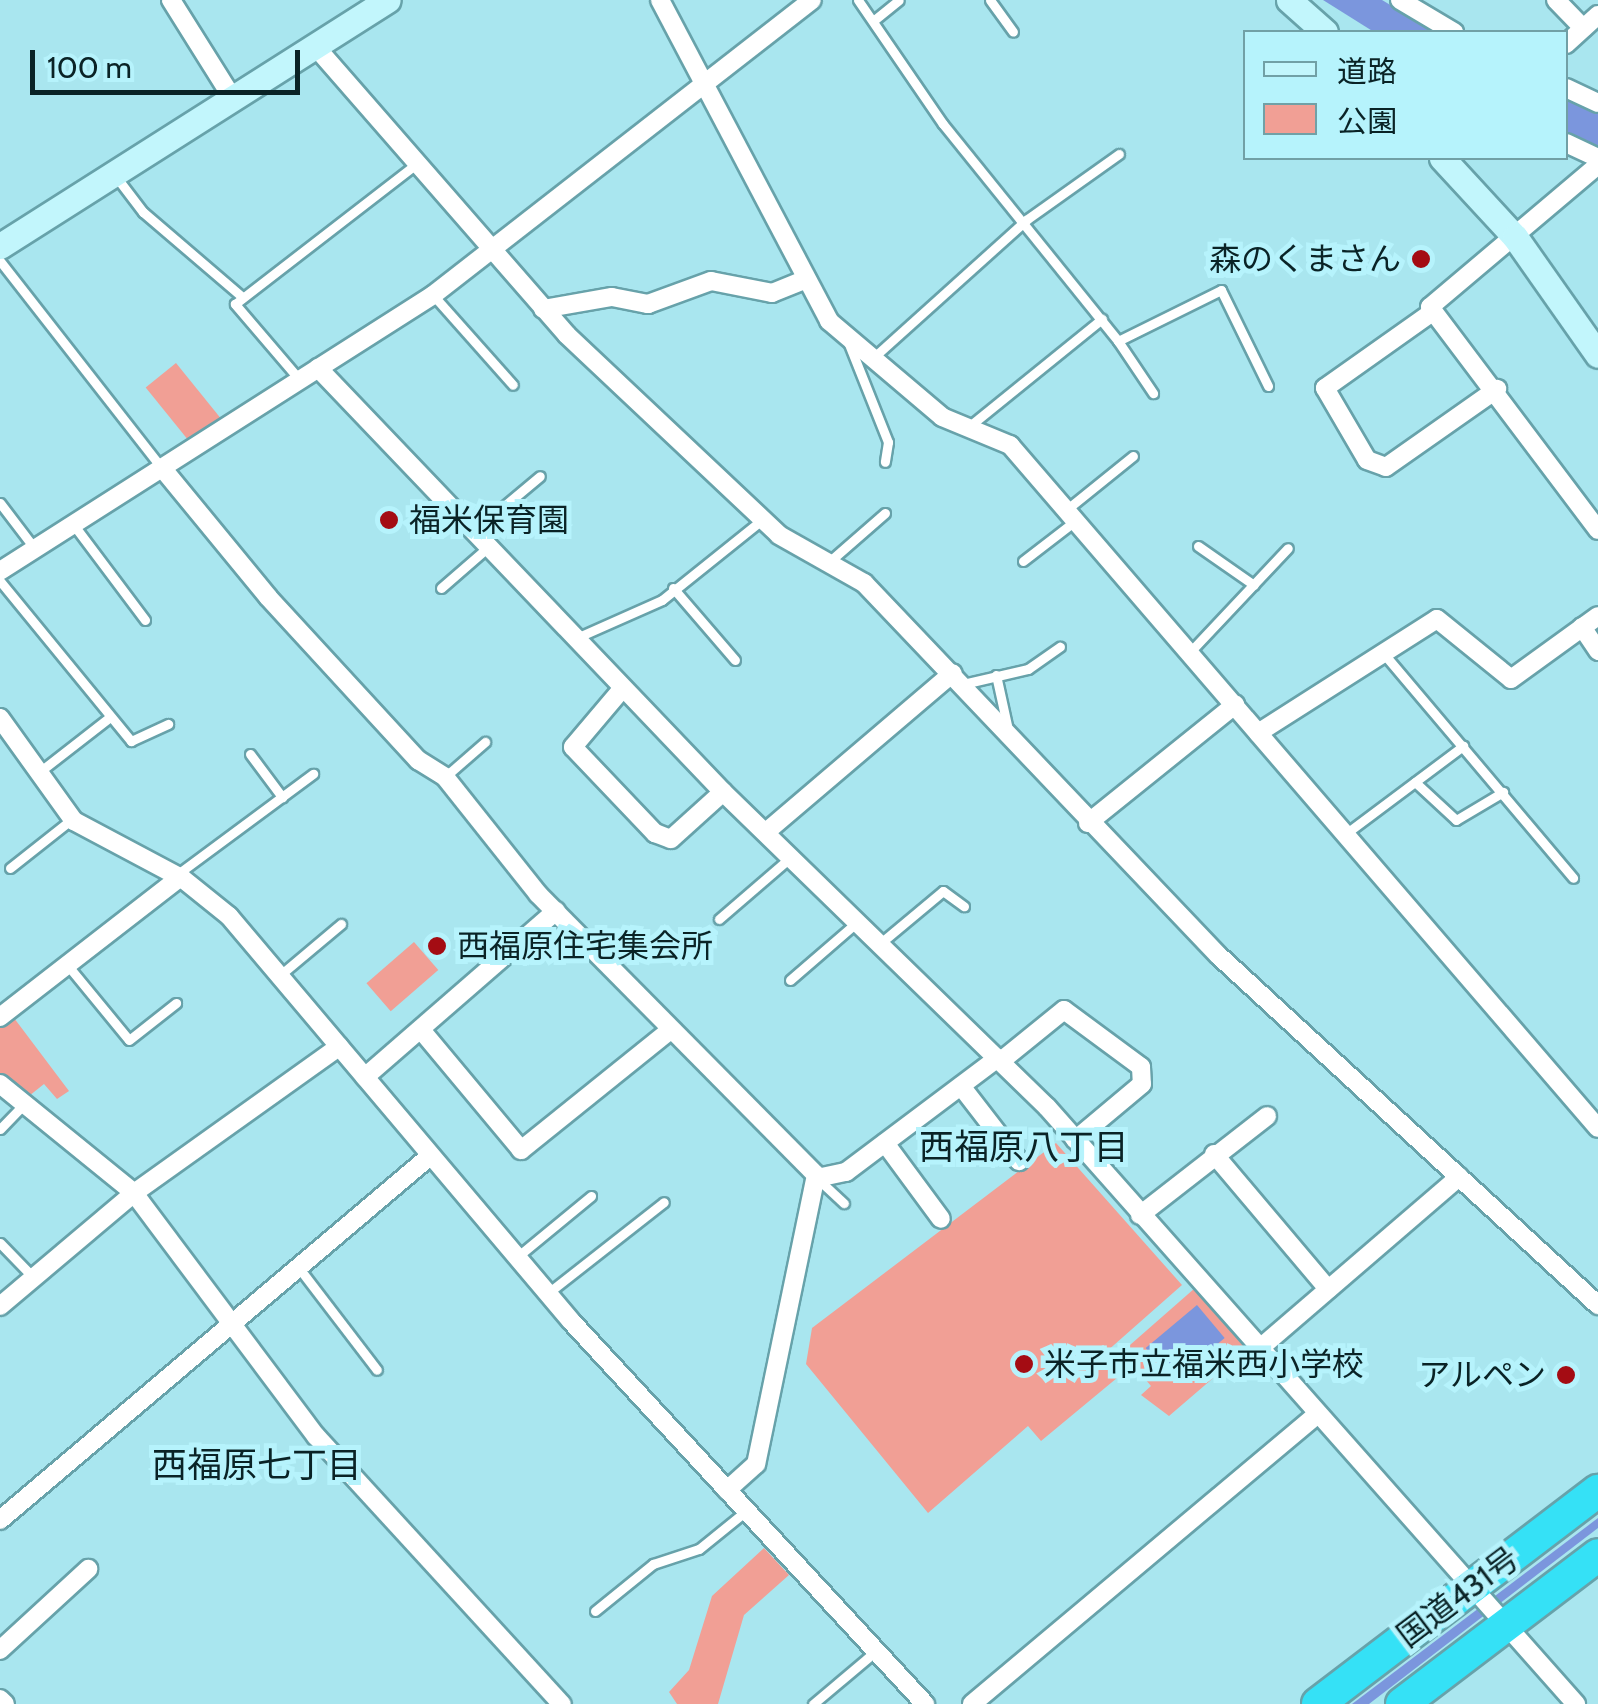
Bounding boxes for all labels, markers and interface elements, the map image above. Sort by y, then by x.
scale bar [35,30,305,92]
legend [1243,30,1568,160]
text: 100 m [47,49,132,86]
text: 道路 [1337,53,1397,90]
text: 公園 [1337,103,1397,140]
place label: 森のくまさん [1209,240,1401,278]
marker: 森のくまさん [1410,248,1432,270]
place label: 福米保育園 [409,501,569,539]
marker: 福米保育園 [378,509,400,531]
place label: 西福原住宅集会所 [457,927,713,965]
marker: 西福原住宅集会所 [426,935,448,957]
district label: 西福原八丁目 [919,1126,1129,1168]
place label: 米子市立福米西小学校 [1044,1345,1364,1383]
marker: 米子市立福米西小学校 [1013,1353,1035,1375]
place label: アルペン [1418,1356,1546,1394]
marker: アルペン [1555,1364,1577,1386]
district label: 西福原七丁目 [152,1444,362,1486]
street label: 国道431号 [1390,1539,1526,1655]

